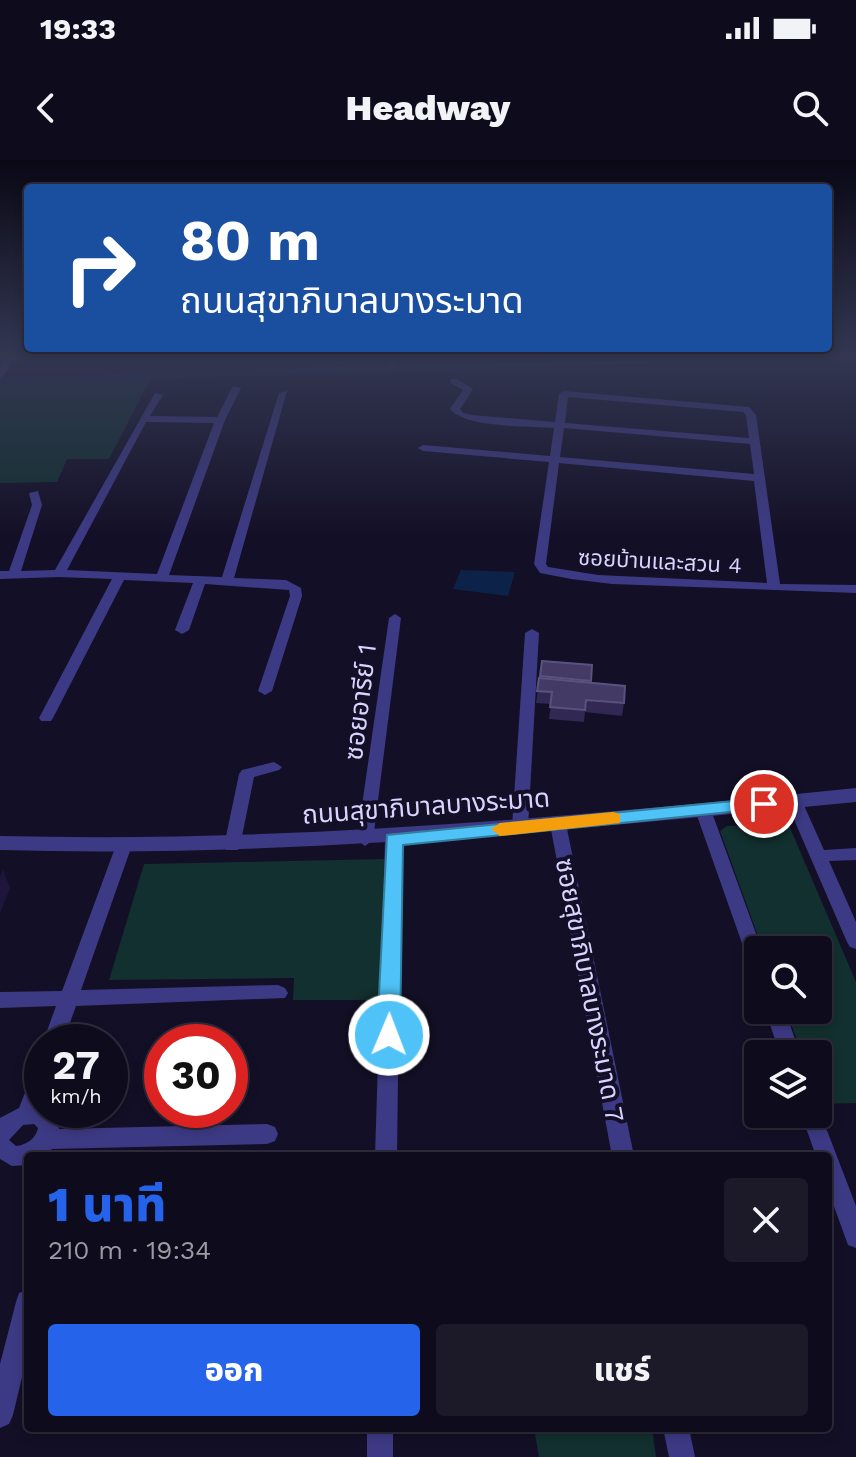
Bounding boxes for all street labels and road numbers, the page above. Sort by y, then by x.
street label: ซอยบ้านและสวน 4 [578,545,742,578]
street label: ซอยอารีย์ 1 [338,642,382,762]
street label: ถนนสุขาภิบาลบางระมาด [301,782,551,831]
street label: ซอยสุขาภิบาลบางระมาด 7 [549,856,630,1125]

